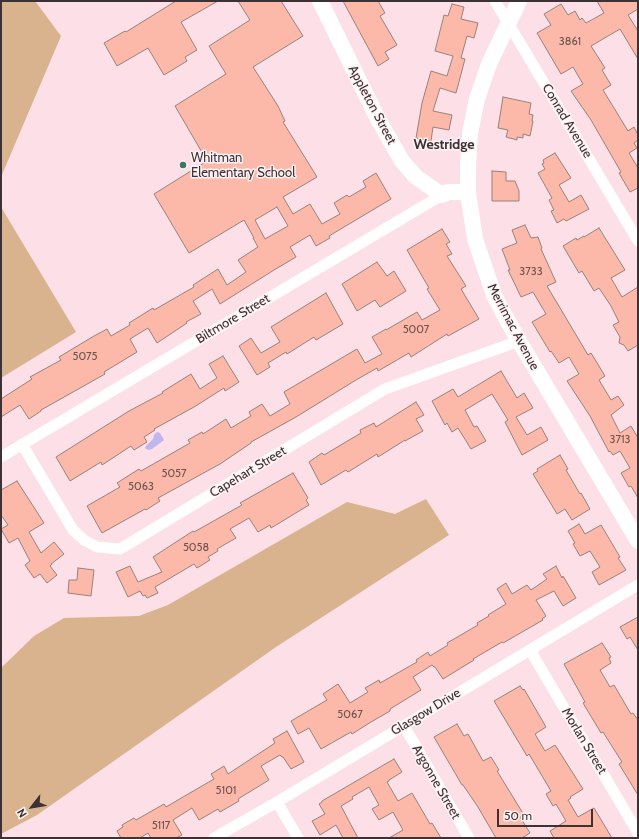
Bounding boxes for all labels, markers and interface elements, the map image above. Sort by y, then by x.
house number: 3861 [559,35,581,49]
street label: Appleton Street [345,63,399,147]
street label: Conrad Avenue [539,81,595,161]
district label: Westridge [413,137,475,153]
place label: Whitman Elementary School [191,150,295,181]
marker: Whitman Elementary School [178,160,188,170]
house number: 3733 [519,265,543,279]
street label: Merrimac Avenue [484,281,542,373]
street label: Biltmore Street [193,291,273,347]
house number: 5007 [403,323,429,337]
house number: 5075 [73,350,97,364]
house number: 3713 [609,433,631,447]
street label: Capehart Street [207,443,289,501]
house number: 5057 [161,467,187,481]
house number: 5063 [128,480,154,494]
house number: 5058 [183,541,209,555]
street label: Glasgow Drive [388,685,464,739]
street label: Morlan Street [558,705,610,777]
house number: 5067 [337,708,363,722]
street label: Argonne Street [408,742,464,822]
house number: 5101 [216,784,236,798]
north arrow [12,787,52,827]
scale bar [499,801,595,827]
text: N [14,806,30,820]
text: 50 m [504,808,532,823]
house number: 5117 [152,819,170,833]

